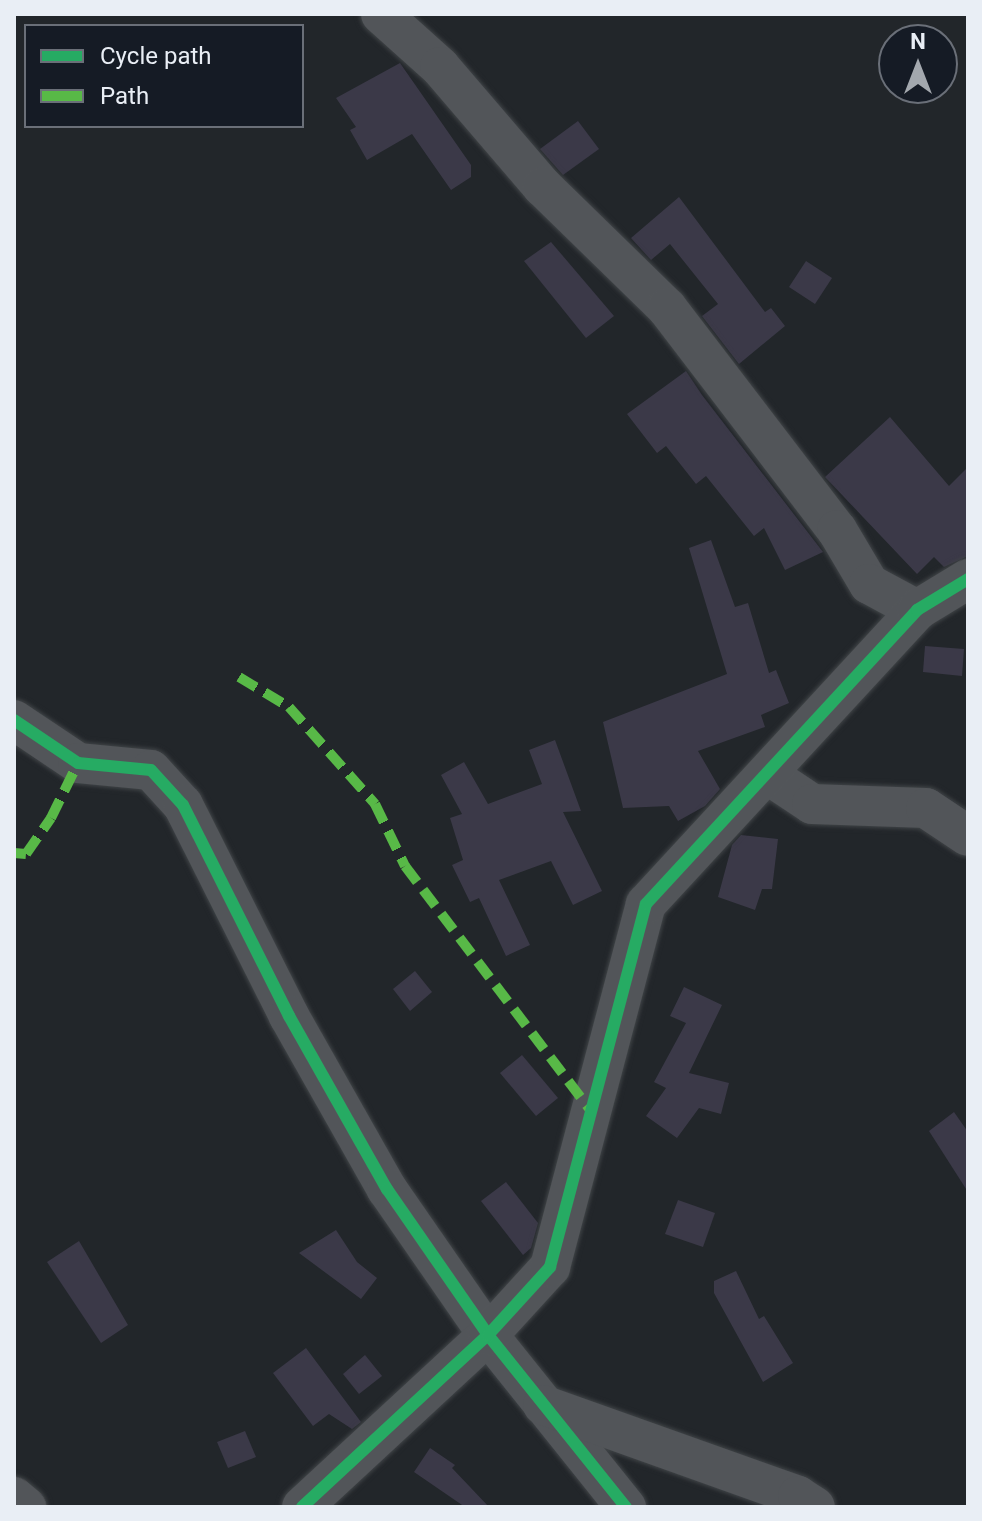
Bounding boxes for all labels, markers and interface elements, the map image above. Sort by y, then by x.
legend [24,24,304,128]
north arrow [878,24,958,104]
text: N [910,29,926,54]
text: Cycle path [100,42,212,70]
text: Path [100,82,149,110]

